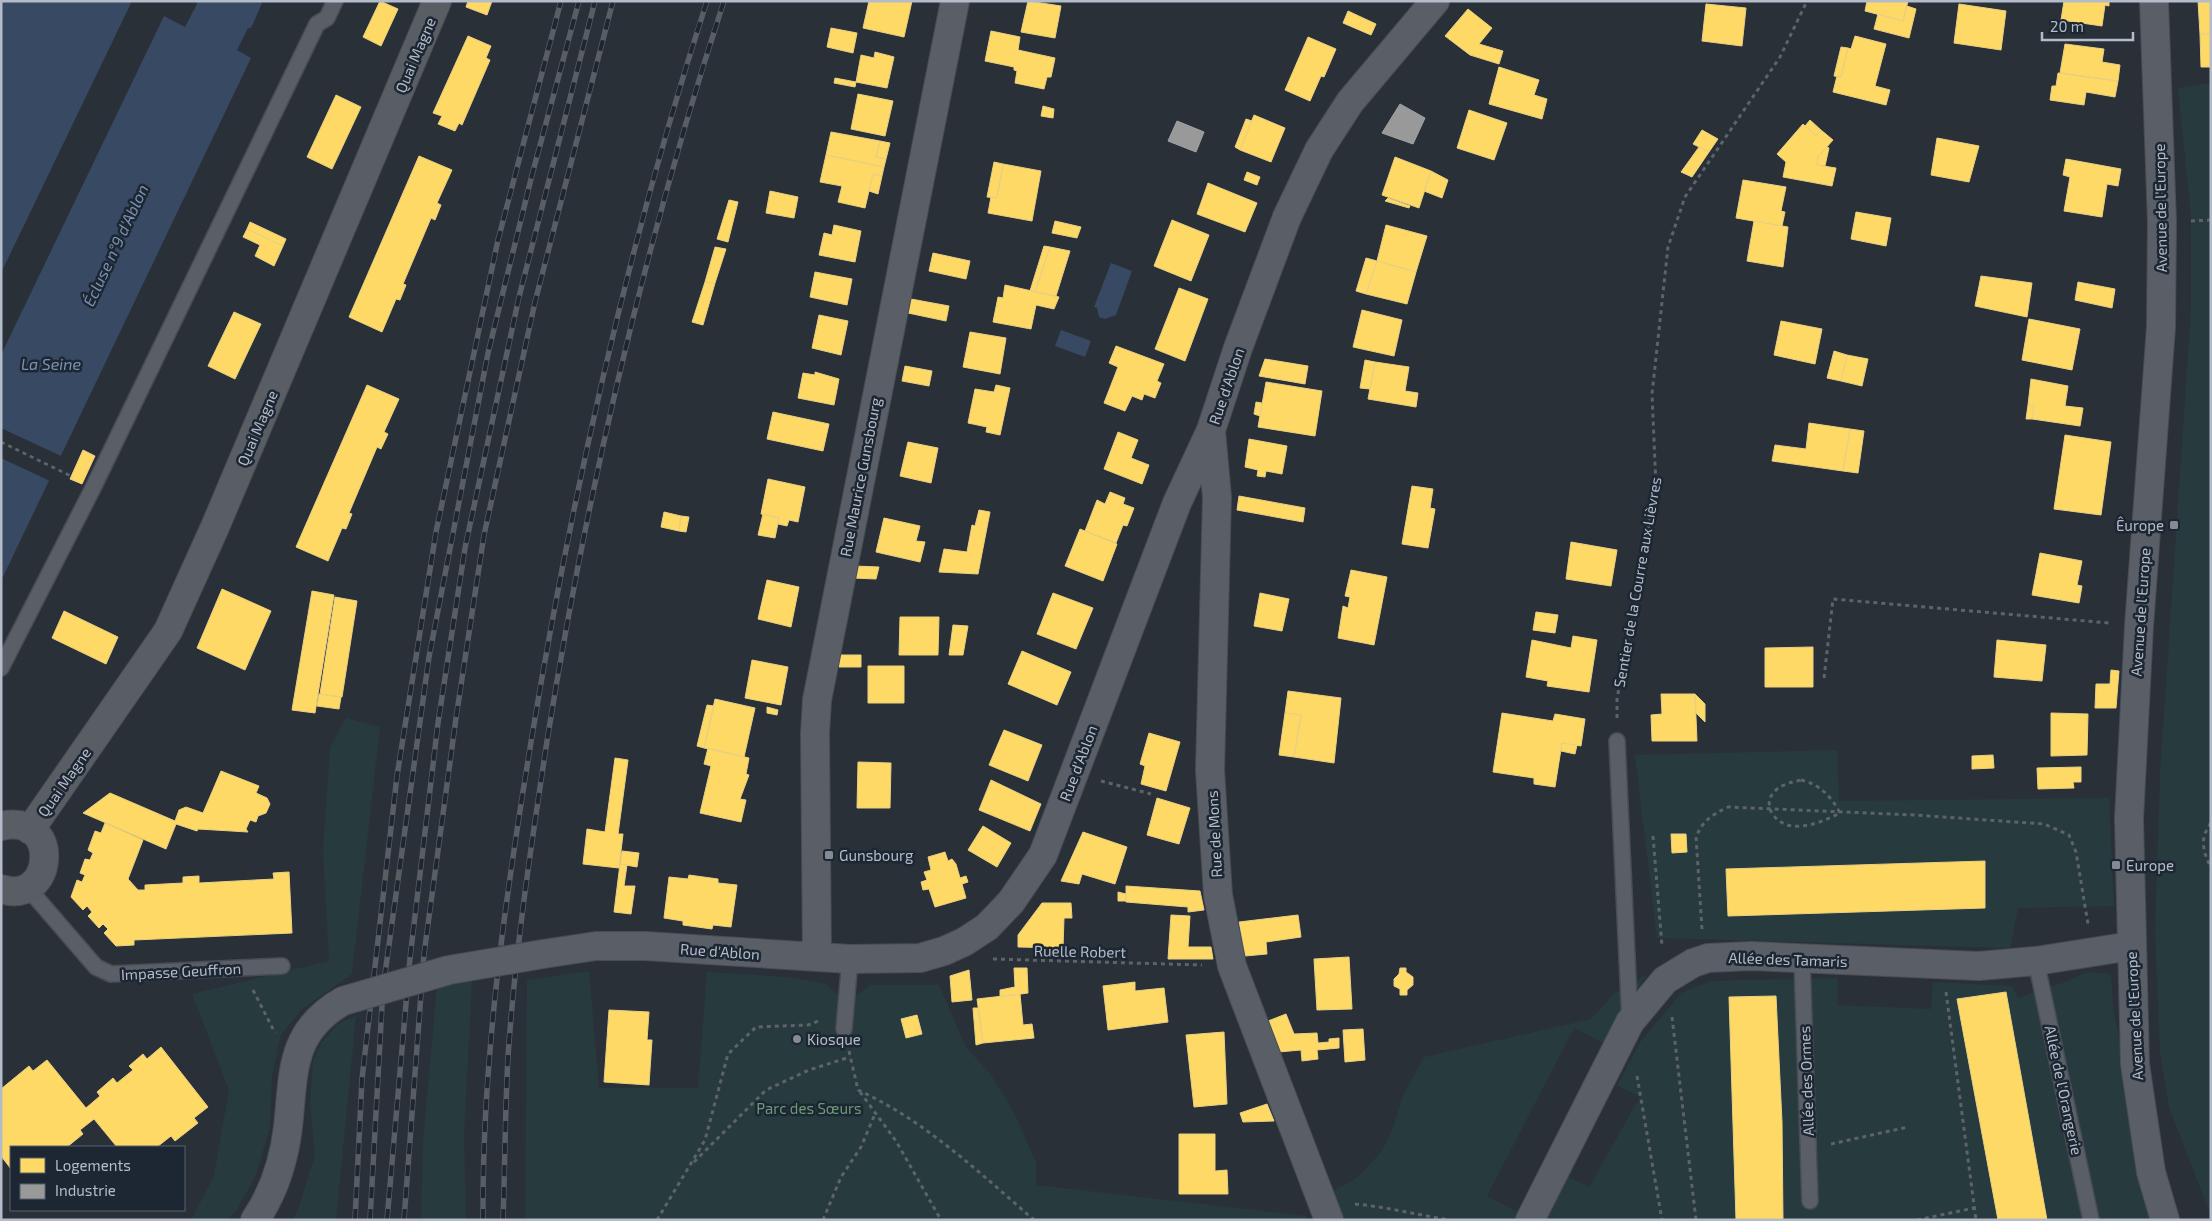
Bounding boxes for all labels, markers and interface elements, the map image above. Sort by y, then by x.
scale bar [2042,10,2133,42]
street label: Quai Magne [391,14,440,96]
text: 20 m [2050,17,2084,35]
street label: Avenue de l'Europe [2150,143,2170,273]
water label: Écluse n°9 d'Ablon [78,181,152,309]
street label: Rue d'Ablon [1204,345,1248,427]
water label: La Seine [21,354,81,373]
street label: Quai Magne [233,387,282,469]
street label: Rue Maurice Gunsbourg [836,395,884,558]
street label: Sentier de la Courre aux Lièvres [1610,475,1664,689]
place label: Êurope [2116,516,2164,534]
marker: Êurope [2168,519,2180,531]
street label: Avenue de l'Europe [2127,547,2153,677]
street label: Rue d'Ablon [1055,722,1101,804]
street label: Quai Magne [34,744,95,821]
street label: Rue de Mons [1203,790,1225,878]
place label: Gunsbourg [839,846,914,864]
marker: Gunsbourg [823,849,835,861]
place label: Europe [2126,856,2174,874]
marker: Europe [2110,859,2122,871]
street label: Rue d'Ablon [679,939,761,963]
street label: Ruelle Robert [1034,941,1127,961]
street label: Allée des Tamaris [1728,948,1848,970]
street label: Avenue de l'Europe [2122,951,2146,1081]
street label: Impasse Geuffron [120,959,242,983]
street label: Allée de l'Orangerie [2041,1024,2087,1156]
street label: Allée des Ormes [1795,1026,1817,1136]
place label: Kiosque [807,1030,861,1048]
marker: Kiosque [791,1033,803,1045]
park label: Parc des Sœurs [756,1099,862,1117]
legend [10,1146,185,1211]
text: Logements [55,1156,131,1174]
text: Industrie [55,1181,116,1199]

